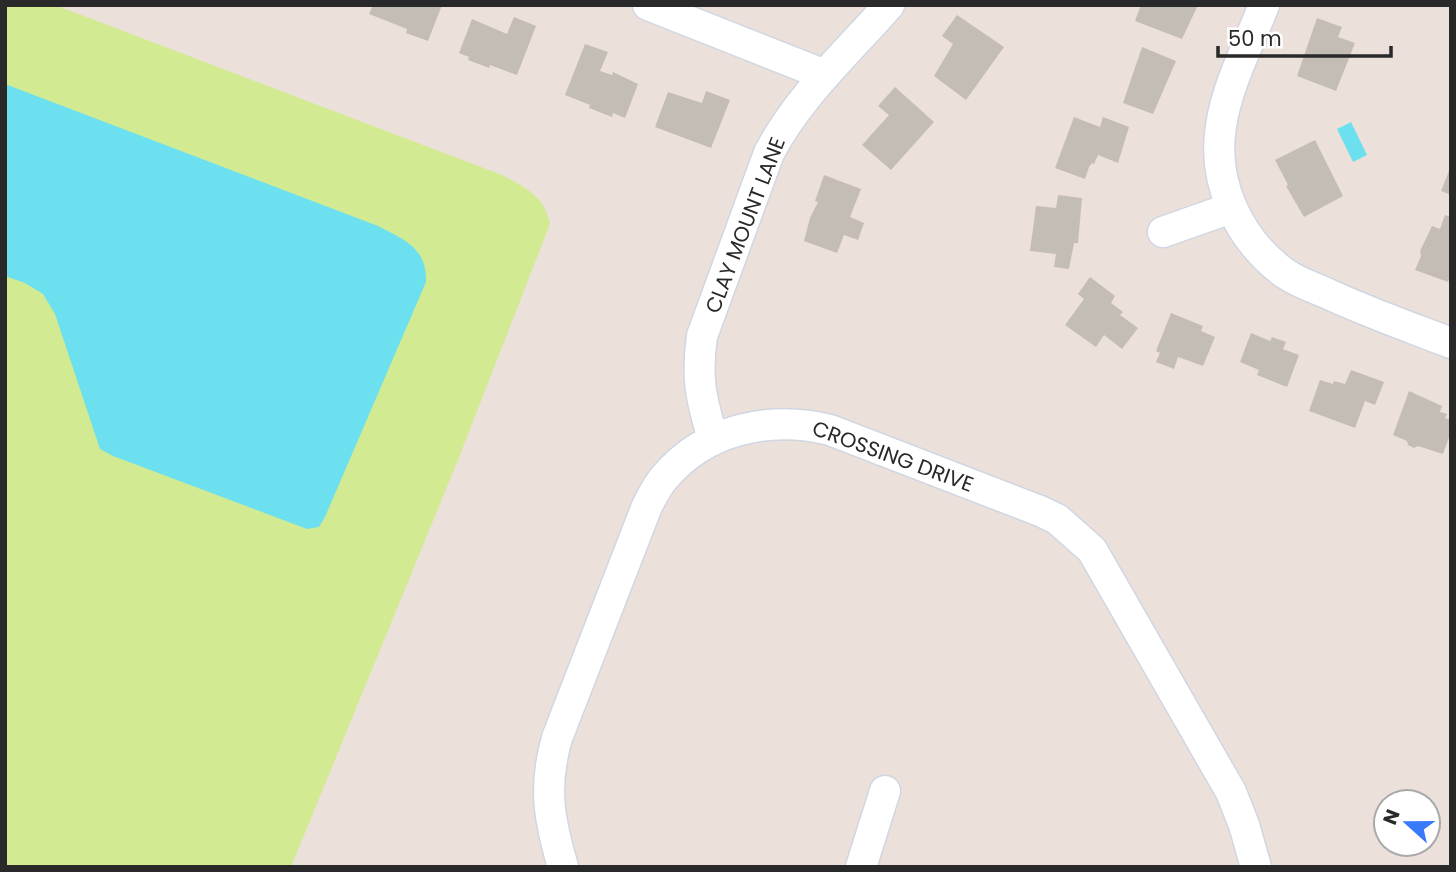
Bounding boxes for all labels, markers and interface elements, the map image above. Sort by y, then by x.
scale bar [1218,14,1391,58]
text: 50 m [1228,24,1282,53]
street label: CLAY MOUNT LANE [698,133,792,317]
street label: CROSSING DRIVE [808,413,978,499]
north arrow [1372,788,1442,858]
text: N [1376,806,1407,829]

